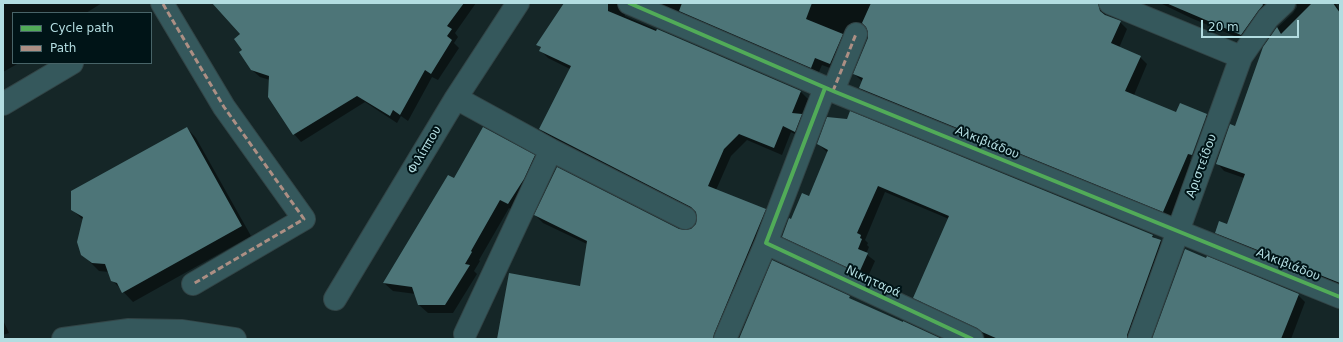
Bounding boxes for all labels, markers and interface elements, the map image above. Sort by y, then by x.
legend [12,12,152,64]
scale bar [1203,12,1301,38]
text: 20 m [1208,20,1239,34]
text: Cycle path [50,21,114,35]
text: Path [50,41,76,55]
street label: Φιλίππου [405,123,445,177]
street label: Αλκιβιάδου [953,124,1021,162]
street label: Αριστείδου [1184,132,1220,200]
street label: Αλκιβιάδου [1254,246,1322,284]
street label: Νικηταρά [844,263,902,301]

